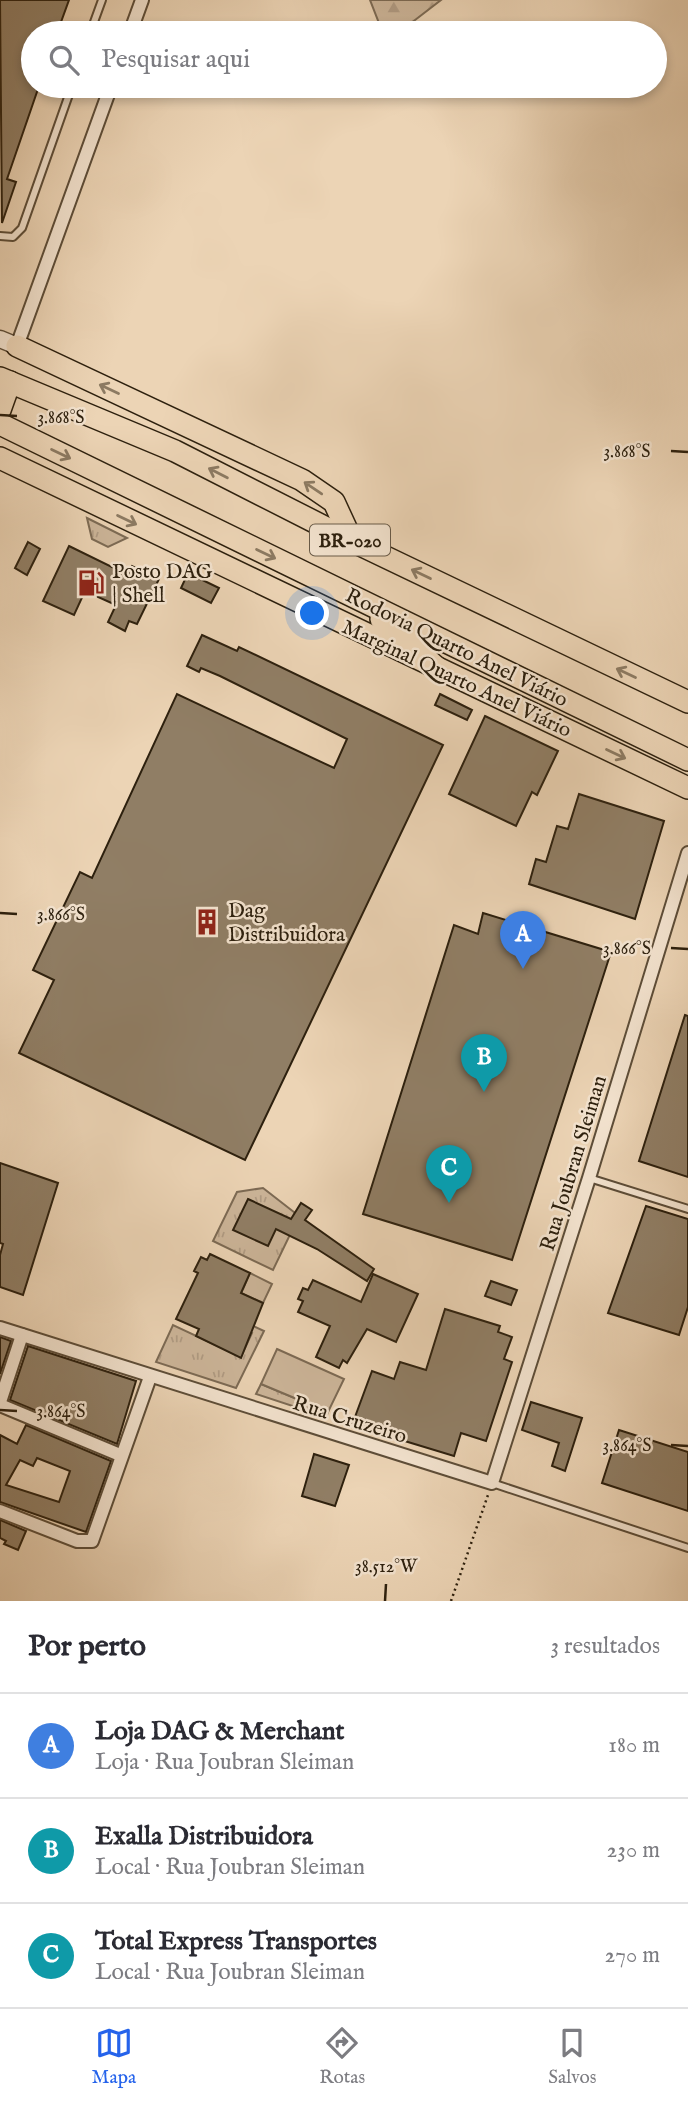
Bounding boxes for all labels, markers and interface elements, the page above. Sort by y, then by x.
search box [21,21,667,98]
icon: search [45,41,83,79]
text: Pesquisar aqui [101,43,250,76]
one-way arrow [98,381,119,394]
text: 3.868°S [37,407,85,430]
text: 3.868°S [603,441,651,464]
one-way arrow [50,447,71,461]
one-way arrow [208,466,229,480]
one-way arrow [304,480,323,495]
one-way arrow [116,514,137,528]
road number: BR-020 [310,524,390,555]
one-way arrow [255,547,276,561]
place label: Posto DAG | Shell [112,559,213,610]
one-way arrow [411,567,432,581]
fuel station icon: Posto DAG | Shell [76,568,106,598]
street label: Rodovia Quarto Anel Viário [341,583,572,714]
your location [295,596,329,630]
street label: Marginal Quarto Anel Viário [337,614,576,745]
one-way arrow [616,666,637,679]
one-way arrow [605,747,626,761]
place label: Dag Distribuidora [228,898,346,949]
text: 3.866°S [37,904,85,927]
building icon: Dag Distribuidora [192,907,222,937]
pin: A [500,911,546,969]
text: 3.866°S [603,938,651,961]
pin: B [461,1034,507,1092]
street label: Rua Joubran Sleiman [535,1072,614,1255]
pin: C [426,1145,472,1203]
street label: Rua Cruzeiro [289,1390,410,1451]
text: 3.864°S [37,1401,86,1424]
text: 3.864°S [603,1435,652,1458]
text: 38.512°W [355,1556,418,1579]
text: Por perto [28,1628,146,1666]
text: 3 resultados [550,1632,660,1661]
text: Loja DAG & Merchant [95,1715,345,1748]
text: A [43,1731,59,1760]
text: 180 m [608,1731,660,1760]
text: Loja · Rua Joubran Sleiman [95,1748,354,1777]
text: Exalla Distribuidora [95,1820,313,1853]
text: B [43,1836,59,1865]
text: 230 m [607,1836,660,1865]
text: Local · Rua Joubran Sleiman [95,1853,365,1882]
text: Total Express Transportes [95,1925,377,1958]
text: C [43,1941,59,1970]
text: 270 m [605,1941,660,1970]
text: Local · Rua Joubran Sleiman [95,1958,365,1987]
tab: Mapa [92,2024,136,2090]
tab: Rotas [319,2024,365,2090]
tab: Salvos [548,2024,596,2090]

